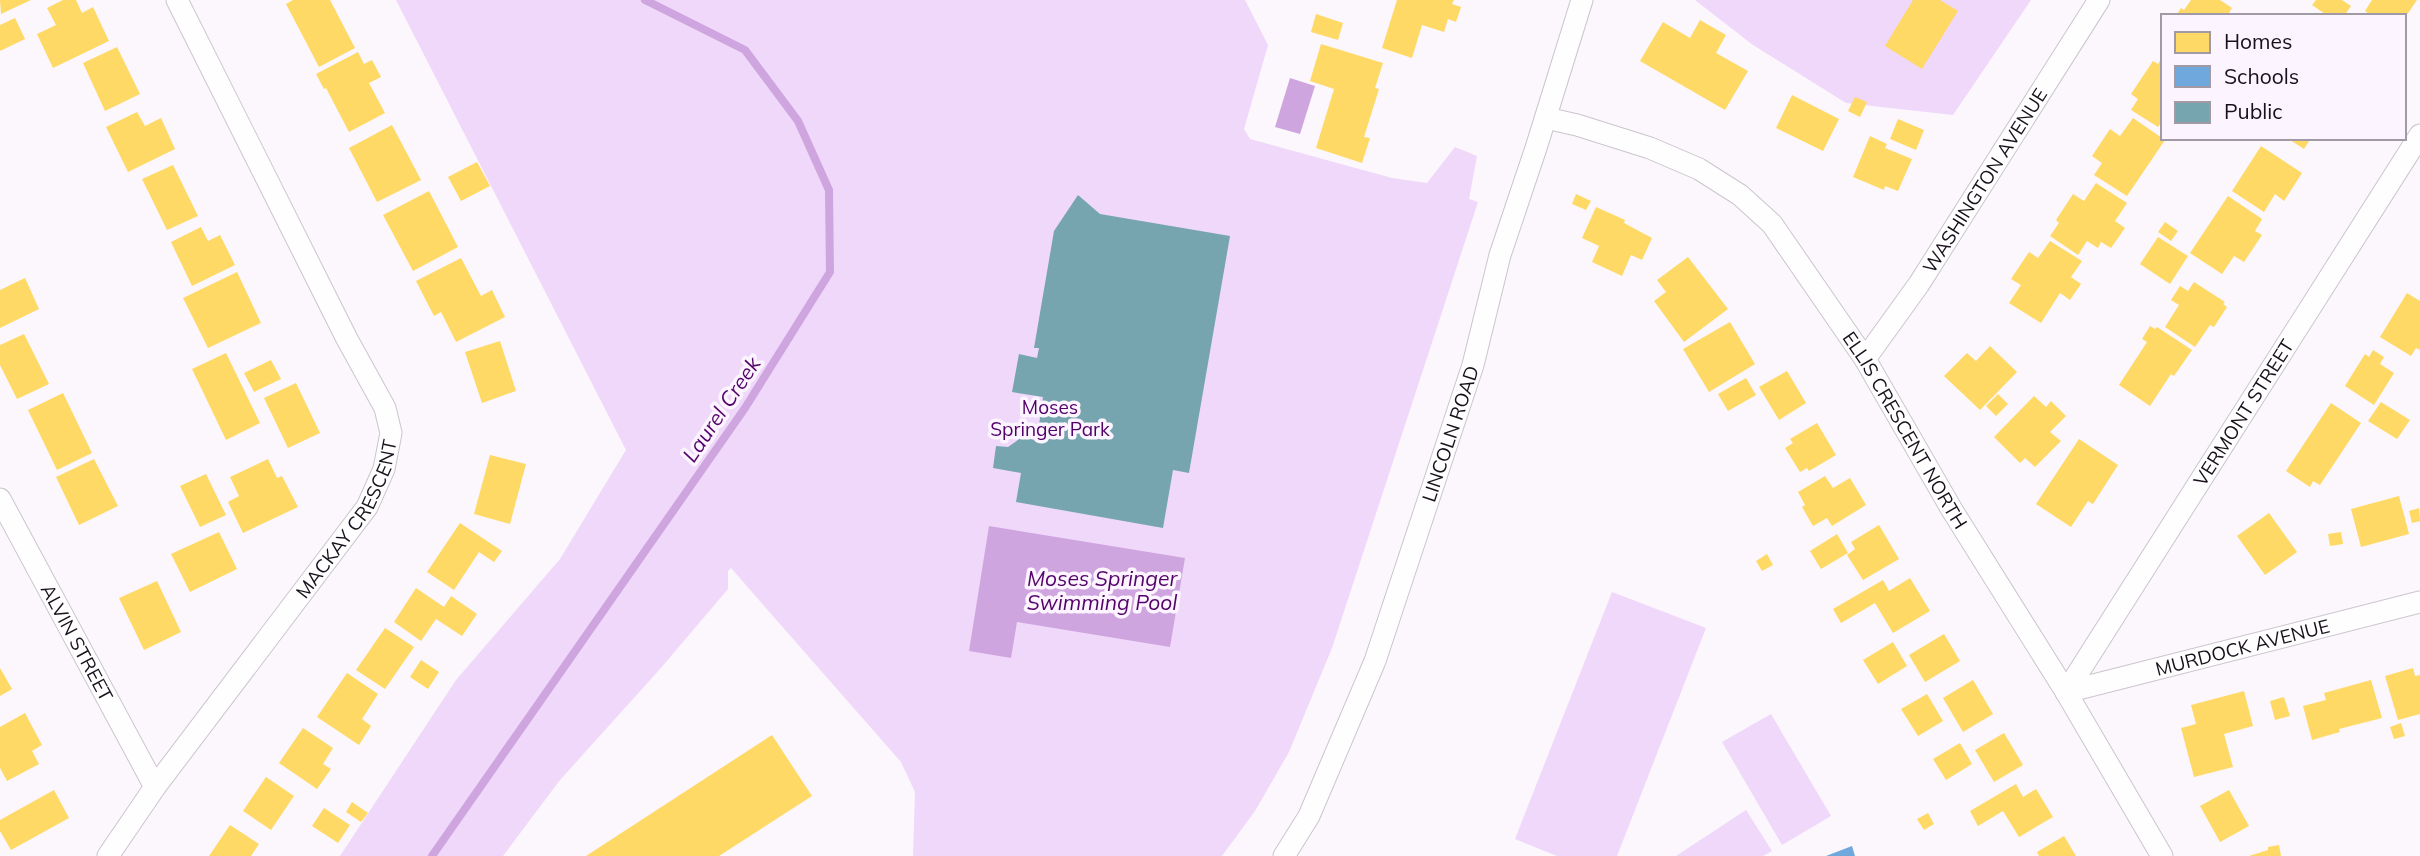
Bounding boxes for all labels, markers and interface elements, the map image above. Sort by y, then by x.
legend [2161,14,2406,140]
text: Homes [2224,28,2292,54]
text: Schools [2224,63,2299,89]
street label: WASHINGTON AVENUE [1917,84,2052,277]
text: Public [2224,98,2283,124]
street label: ELLIS CRESCENT NORTH [1838,327,1973,533]
street label: VERMONT STREET [2188,334,2299,490]
water label: Laurel Creek [676,351,766,466]
street label: LINCOLN ROAD [1417,363,1484,505]
park label: Moses Springer Park [990,395,1110,441]
street label: MACKAY CRESCENT [290,437,402,603]
water label: Moses Springer Swimming Pool [1027,565,1178,615]
street label: ALVIN STREET [36,580,119,706]
street label: MURDOCK AVENUE [2153,613,2332,681]

